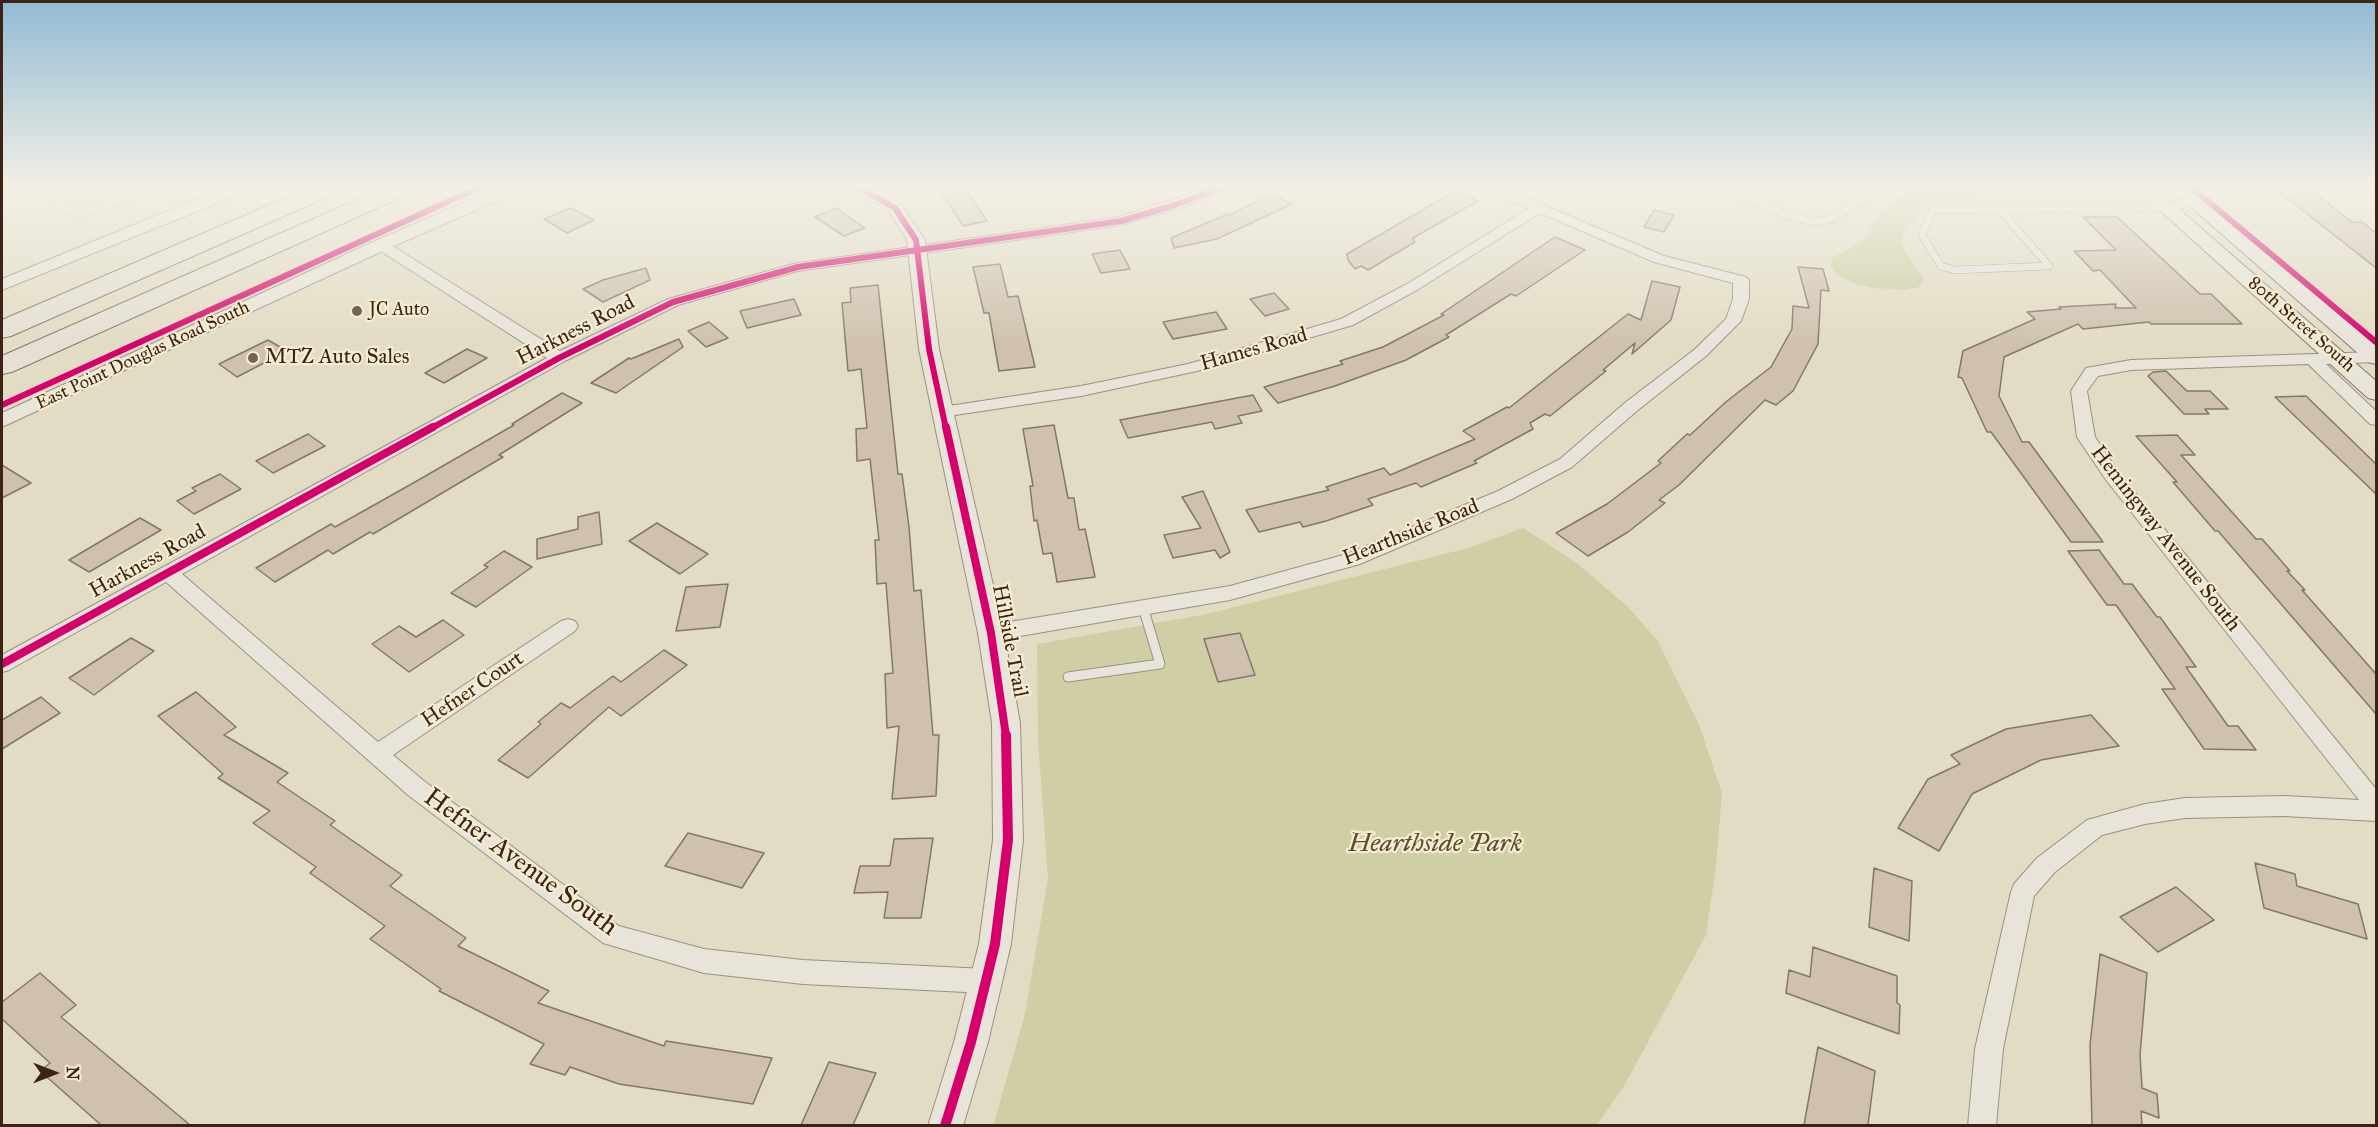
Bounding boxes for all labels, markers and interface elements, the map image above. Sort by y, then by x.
street label: 80th Street South [2243,273,2359,377]
street label: Harkness Road [513,290,639,372]
street label: East Point Douglas Road South [33,297,253,415]
place label: JC Auto [369,300,429,322]
marker: JC Auto [350,304,364,318]
street label: Hames Road [1198,323,1310,377]
place label: MTZ Auto Sales [265,345,409,371]
marker: MTZ Auto Sales [246,351,260,365]
street label: Hemingway Avenue South [2085,441,2245,637]
street label: Hearthside Road [1339,494,1483,572]
street label: Harkness Road [85,520,211,604]
street label: Hillside Trail [986,582,1032,700]
street label: Hefner Court [417,647,529,733]
street label: Hefner Avenue South [417,782,623,944]
park label: Hearthside Park [1348,829,1522,861]
north arrow [24,1043,84,1103]
text: N [63,1066,82,1080]

